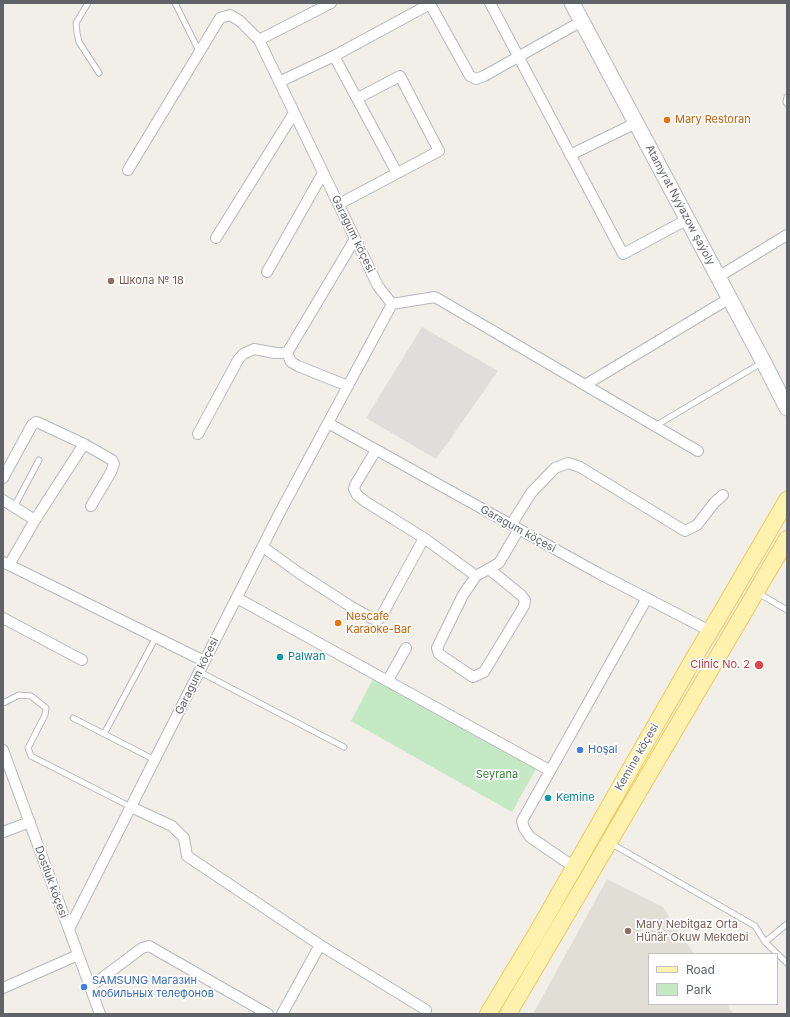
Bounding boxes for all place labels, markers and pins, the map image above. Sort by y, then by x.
place label: Mary Restoran [675,113,751,127]
marker: Mary Restoran [662,115,672,125]
place label: Школа № 18 [119,274,184,288]
marker: Школа № 18 [106,276,116,286]
place label: Nescafe Karaoke-Bar [346,610,411,636]
marker: Nescafe Karaoke-Bar [333,618,343,628]
place label: Palwan [288,650,326,664]
marker: Palwan [275,652,285,662]
place label: Clinic No. 2 [690,658,750,672]
marker: Clinic No. 2 [753,659,765,671]
place label: Hoşal [588,743,617,757]
marker: Hoşal [575,745,585,755]
place label: Kemine [556,791,595,805]
marker: Kemine [543,793,553,803]
place label: Mary Nebitgaz Orta Hünär Okuw Mekdebi [636,918,748,944]
marker: Mary Nebitgaz Orta Hünär Okuw Mekdebi [623,926,633,936]
place label: SAMSUNG Магазин мобильных телефонов [92,974,214,1000]
marker: SAMSUNG Магазин мобильных телефонов [79,982,89,992]

